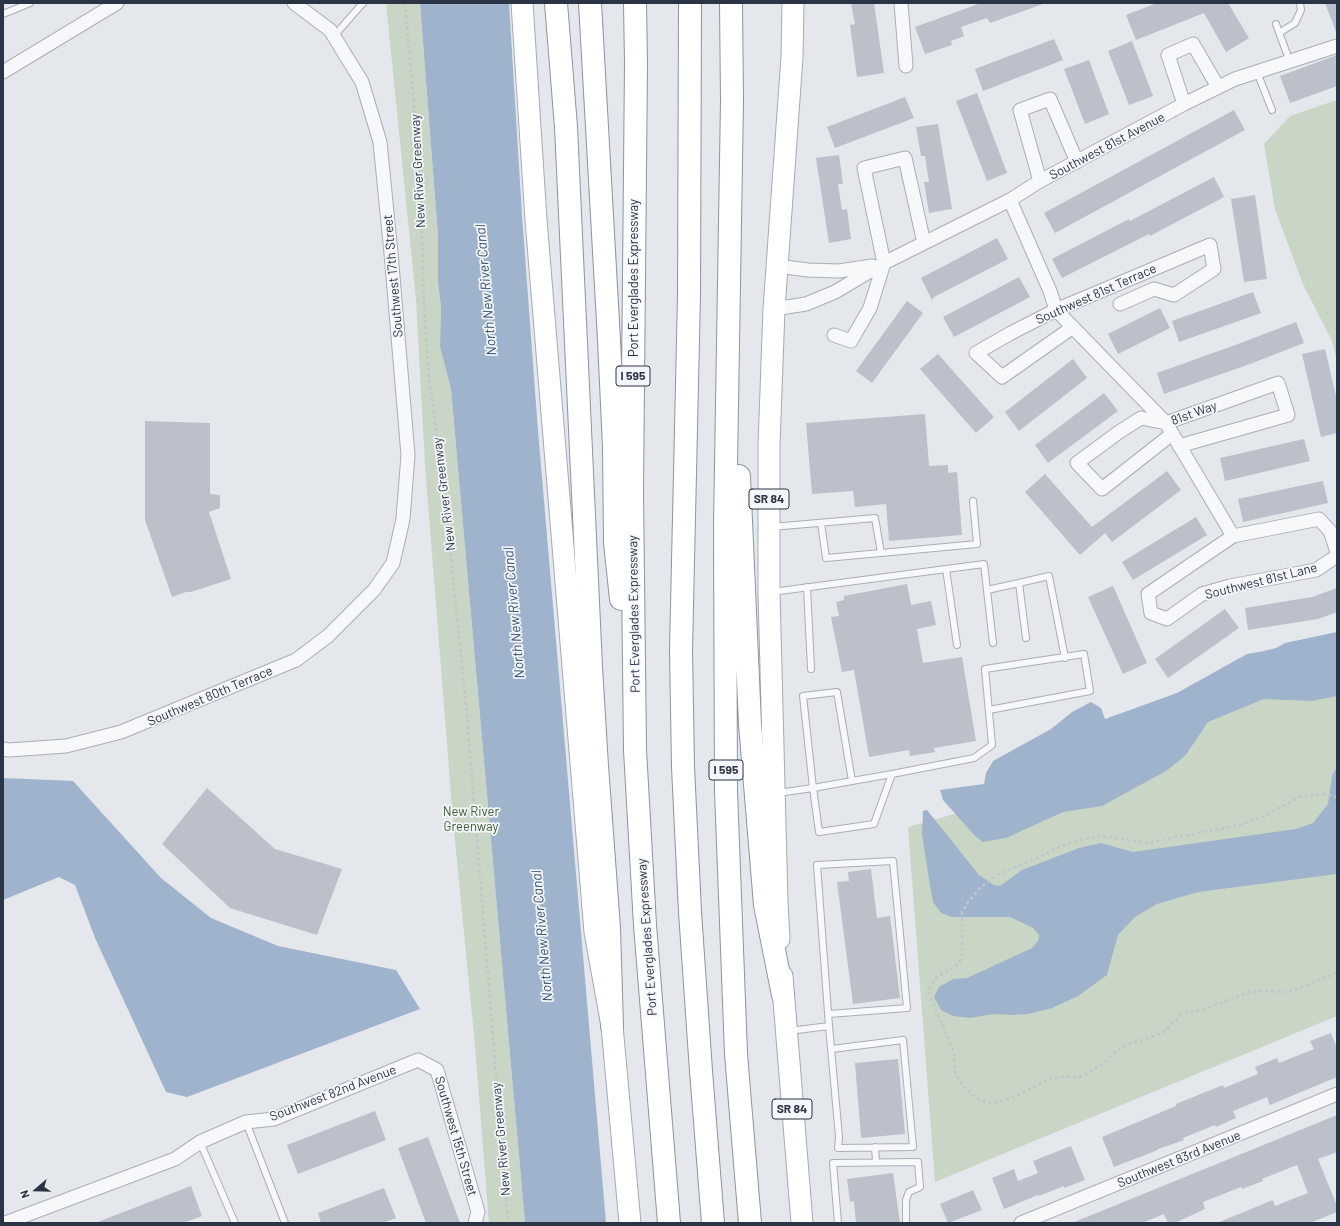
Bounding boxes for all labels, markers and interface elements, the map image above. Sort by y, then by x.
street label: Southwest 81st Avenue [1047,109,1167,183]
street label: New River Greenway [407,114,429,228]
street label: Port Everglades Expressway [626,199,642,357]
street label: Southwest 17th Street [380,214,406,338]
water label: North New River Canal [472,224,500,356]
street label: Southwest 81st Terrace [1033,260,1159,328]
road number: I 595 [616,366,650,386]
street label: 81st Way [1169,397,1219,429]
street label: New River Greenway [429,436,459,552]
road number: SR 84 [749,489,789,509]
street label: Port Everglades Expressway [625,535,643,693]
water label: North New River Canal [500,547,528,679]
street label: Southwest 81st Lane [1203,559,1319,603]
street label: Southwest 80th Terrace [145,663,275,729]
road number: I 595 [709,760,743,780]
park label: New River Greenway [443,804,499,835]
street label: Port Everglades Expressway [634,858,660,1016]
water label: North New River Canal [528,870,556,1002]
street label: Southwest 82nd Avenue [267,1062,399,1124]
street label: Southwest 15th Street [431,1074,481,1198]
street label: New River Greenway [488,1081,514,1197]
road number: SR 84 [772,1099,812,1119]
street label: Southwest 83rd Avenue [1115,1127,1243,1191]
north arrow [16,1170,56,1210]
text: N [17,1189,32,1200]

